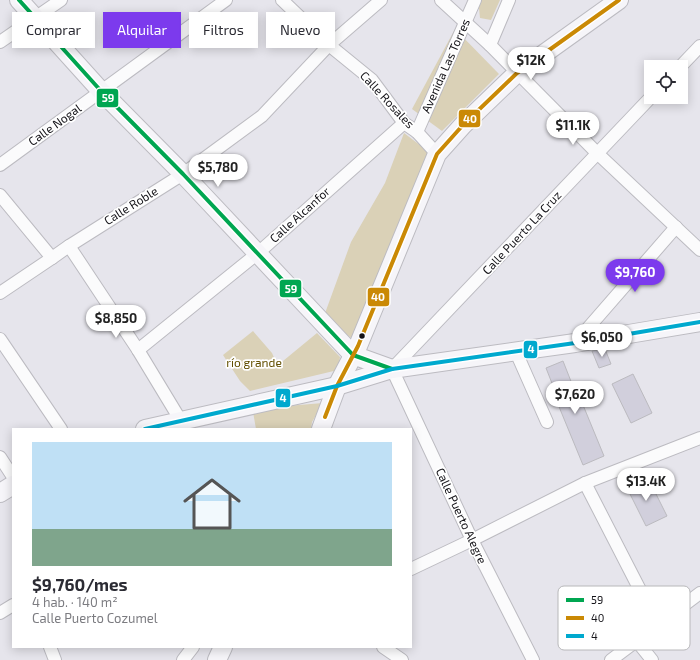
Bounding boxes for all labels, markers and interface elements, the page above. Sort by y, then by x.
chip: Comprar [12,12,95,48]
chip: Alquilar [103,12,181,48]
chip: Filtros [189,12,258,48]
chip: Nuevo [266,12,335,48]
street label: Avenida Las Torres [418,16,472,115]
pin: $12K [507,47,555,81]
text: $12K [517,52,545,68]
map controls [644,60,688,104]
button: locate [644,60,688,104]
street label: Calle Rosales [358,68,418,131]
line badge: 59 [96,88,119,108]
text: 59 [102,91,114,104]
street label: Calle Nogal [25,100,84,148]
line badge: 40 [458,109,481,128]
text: 40 [463,112,477,125]
pin: $11.1K [540,112,606,146]
text: $11.1K [555,117,591,133]
pin: $5,780 [185,154,251,188]
text: $5,780 [198,159,238,175]
street label: Calle Roble [101,183,160,227]
street label: Calle Alcanfor [266,184,332,245]
street label: Calle Puerto La Cruz [479,188,564,277]
pin: $9,760 [602,259,668,293]
text: $9,760 [615,264,655,280]
line badge: 59 [279,279,302,298]
text: 59 [285,282,297,295]
line badge: 40 [367,287,390,307]
text: 40 [371,290,385,303]
pin: $8,850 [83,305,149,339]
text: $8,850 [95,310,137,326]
pin: $6,050 [569,324,635,358]
text: $6,050 [581,329,623,345]
unlabelled marker [357,331,367,341]
line badge: 4 [523,340,538,359]
text: 4 [527,342,535,355]
park label: río grande [226,355,282,369]
pin: $7,620 [542,381,608,415]
text: $7,620 [555,386,595,402]
line badge: 4 [275,388,291,408]
text: 4 [279,391,287,404]
street label: Calle Puerto Alegre [434,466,490,566]
icon: home [176,468,248,540]
pin: $13.4K [613,468,679,502]
text: $13.4K [626,473,666,489]
text: $9,760/mes [32,574,128,594]
legend [558,586,690,650]
text: 59 [591,593,603,606]
text: 4 hab. · 140 m² [32,594,118,610]
text: Calle Puerto Cozumel [32,610,158,626]
text: 40 [591,611,604,624]
text: 4 [591,629,598,642]

